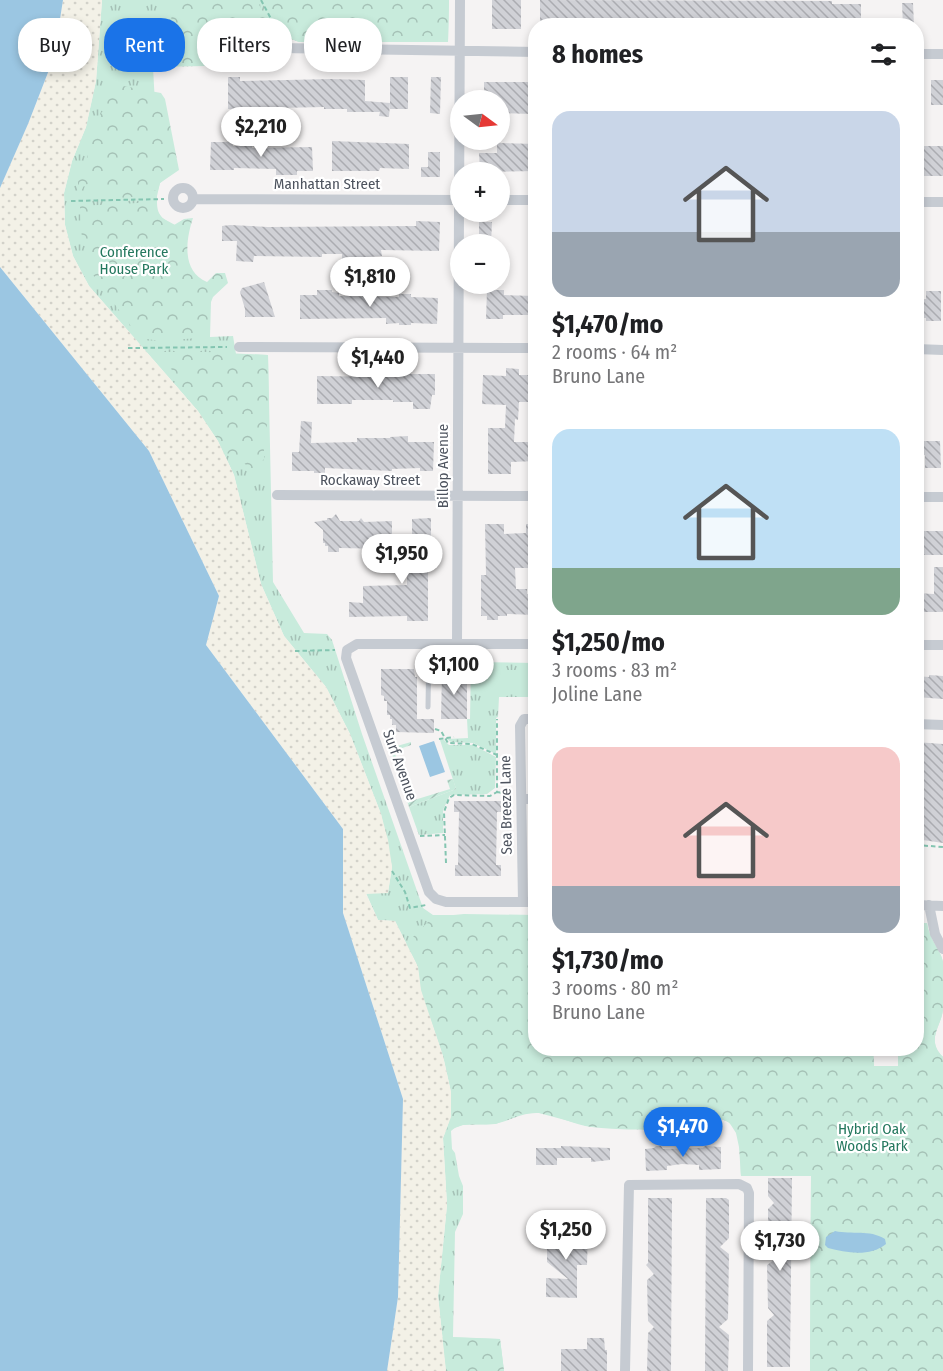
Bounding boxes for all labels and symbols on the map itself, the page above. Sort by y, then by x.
north arrow [450,90,510,150]
pin: $2,210 [212,107,310,158]
street label: Manhattan Street [274,175,380,193]
park label: Conference House Park [100,243,168,278]
pin: $1,810 [321,257,419,308]
pin: $1,440 [329,338,427,389]
street label: Billop Avenue [434,424,452,508]
street label: Rockaway Street [320,471,420,489]
pin: $1,950 [353,534,451,585]
pin: $1,100 [405,645,503,696]
street label: Surf Avenue [379,727,421,803]
street label: Sea Breeze Lane [496,755,516,855]
pin: $1,470 [634,1107,732,1158]
park label: Hybrid Oak Woods Park [836,1120,908,1155]
pin: $1,250 [517,1210,615,1261]
pin: $1,730 [731,1221,829,1272]

